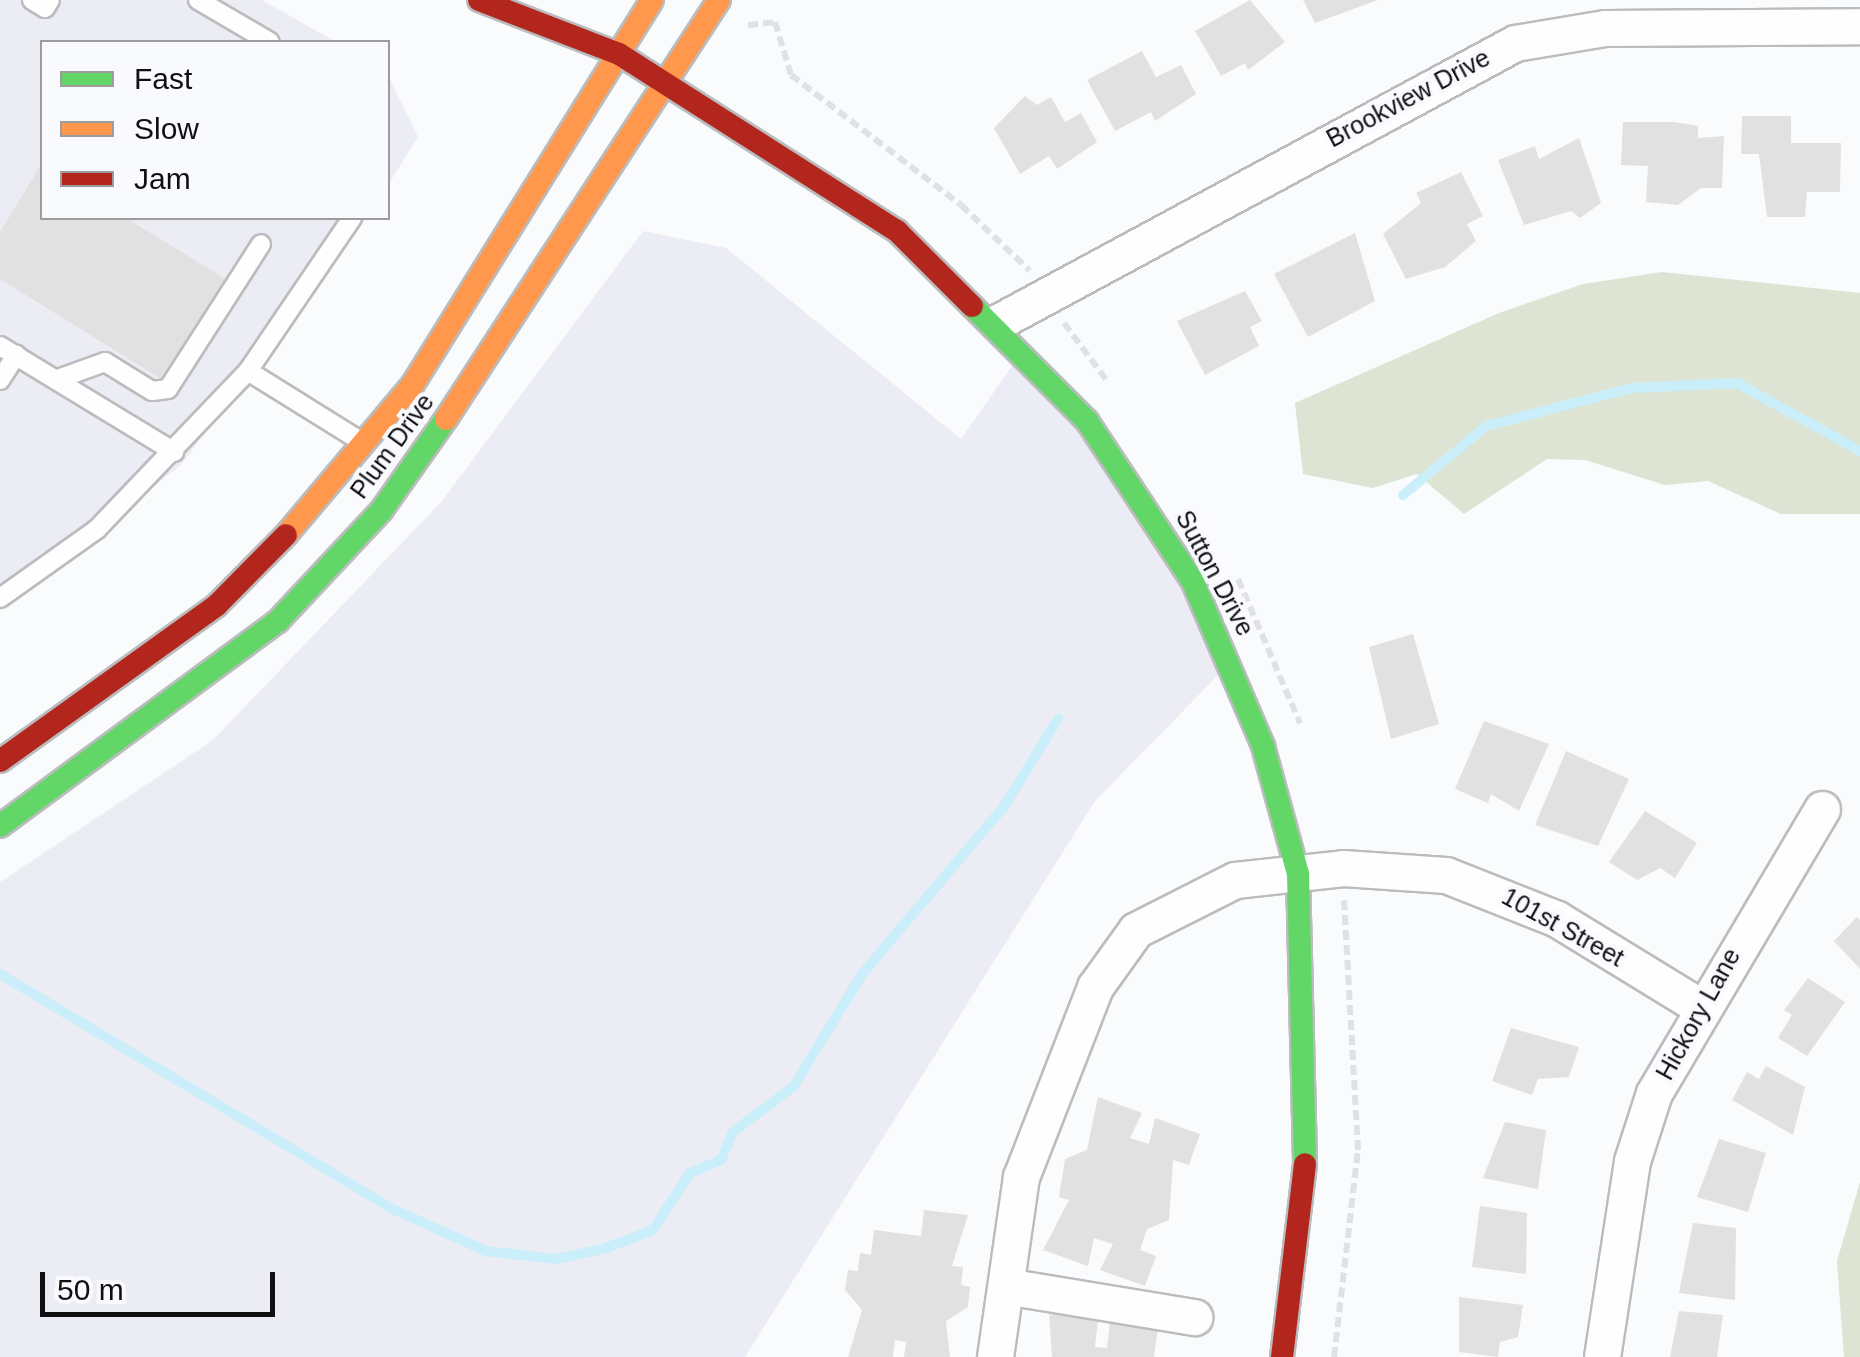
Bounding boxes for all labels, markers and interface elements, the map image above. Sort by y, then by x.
legend [40,40,390,220]
street label: Brookview Drive [1321,42,1495,154]
text: Fast [134,62,192,95]
text: Slow [134,112,199,145]
text: Jam [134,162,191,195]
street label: Plum Drive [344,388,440,504]
street label: Sutton Drive [1169,505,1261,641]
street label: 101st Street [1497,881,1629,973]
street label: Hickory Lane [1650,943,1746,1085]
scale bar [45,1252,280,1314]
text: 50 m [57,1273,124,1306]

